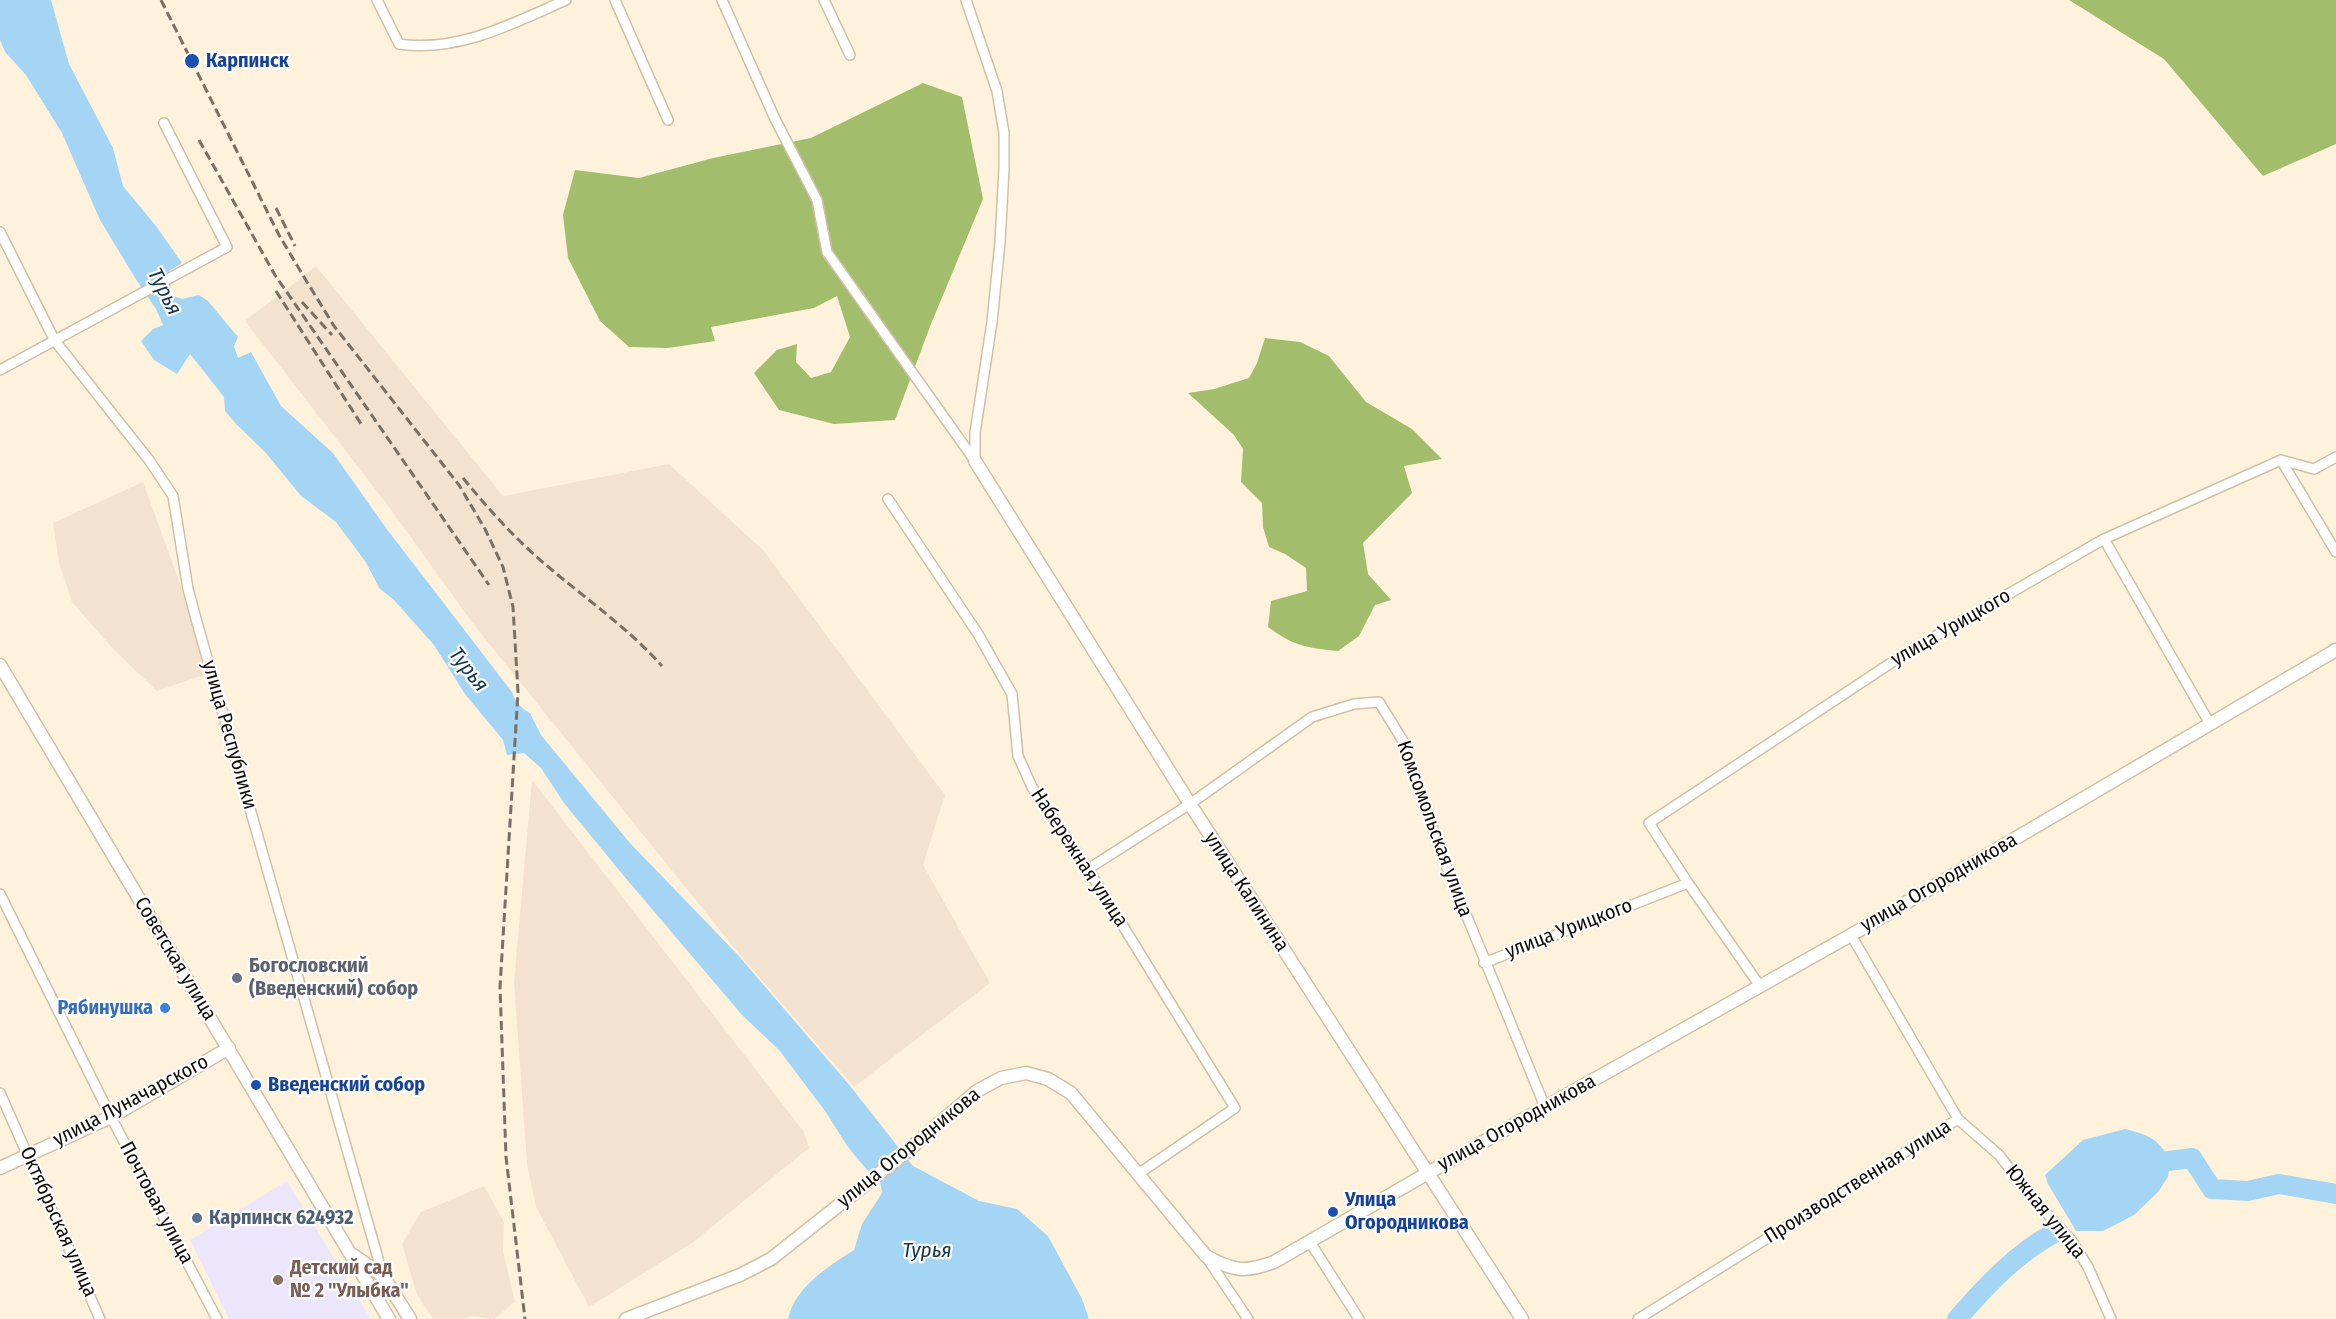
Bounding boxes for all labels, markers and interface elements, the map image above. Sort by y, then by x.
place label: Карпинск [206,49,289,73]
marker: Карпинск [183,52,201,70]
water label: Турья [142,264,186,320]
street label: улица Урицкого [1887,584,2015,672]
water label: Турья [443,643,493,697]
street label: улица Республики [196,658,262,812]
street label: Комсомольская улица [1391,738,1477,920]
street label: Набережная улица [1025,784,1133,932]
street label: улица Калинина [1198,828,1294,956]
street label: улица Огородникова [1856,828,2022,938]
street label: Советская улица [129,893,221,1025]
street label: улица Урицкого [1502,894,1636,964]
place label: Богословский (Введенский) собор [249,954,418,1001]
marker: Богословский (Введенский) собор [230,971,244,985]
place label: Рябинушка [58,996,153,1020]
marker: Рябинушка [158,1001,172,1015]
street label: улица Луначарского [49,1050,213,1152]
street label: улица Огородникова [1434,1070,1600,1176]
place label: Введенский собор [268,1073,425,1097]
marker: Введенский собор [249,1078,263,1092]
street label: улица Огородникова [833,1083,985,1213]
street label: Производственная улица [1760,1115,1956,1249]
street label: Почтовая улица [114,1138,198,1268]
street label: Октябрьская улица [14,1143,102,1301]
street label: Южная улица [2000,1160,2090,1264]
place label: Улица Огородникова [1345,1188,1469,1235]
marker: Улица Огородникова [1326,1205,1340,1219]
place label: Карпинск 624932 [209,1206,353,1230]
marker: Карпинск 624932 [190,1211,204,1225]
water label: Турья [902,1238,952,1264]
place label: Детский сад № 2 "Улыбка" [290,1256,409,1303]
marker: Детский сад № 2 "Улыбка" [271,1273,285,1287]

